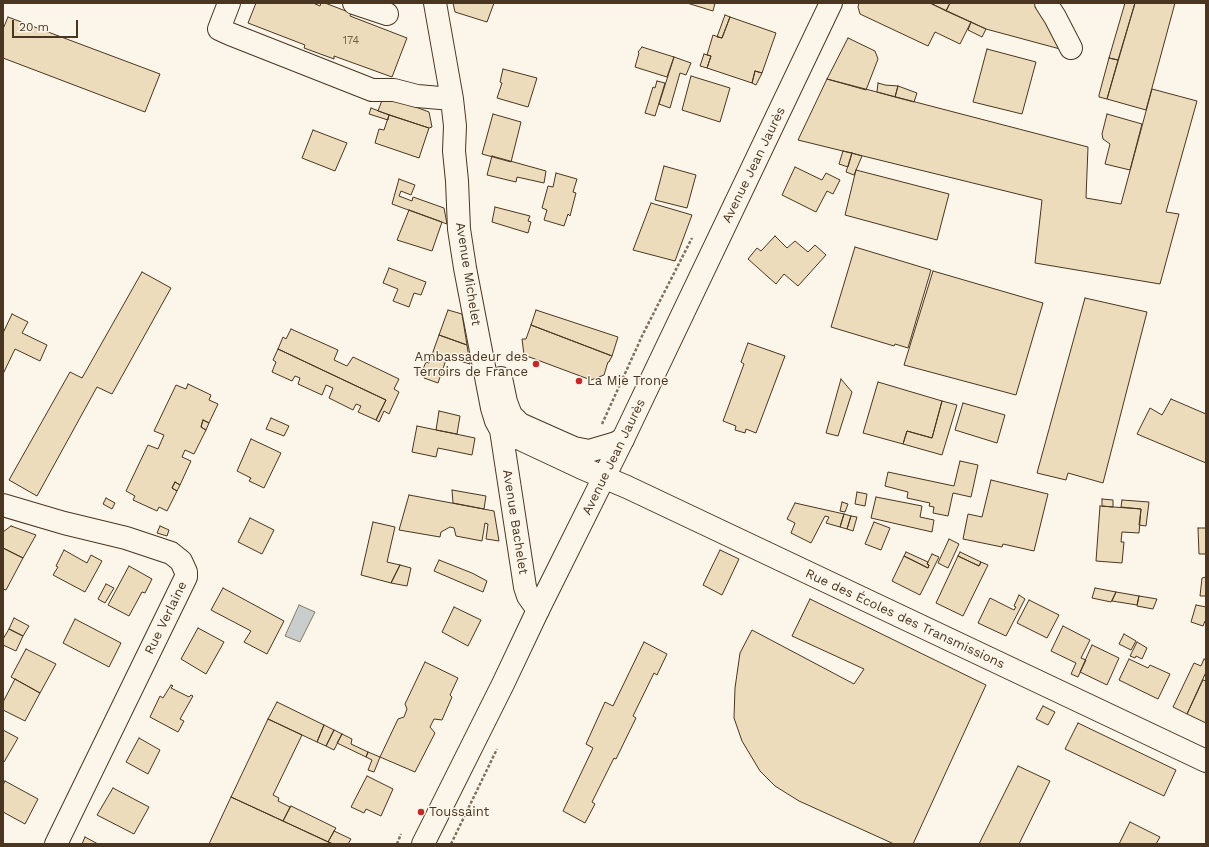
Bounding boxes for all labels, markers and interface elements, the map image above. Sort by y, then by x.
scale bar [14,12,80,38]
text: 20 m [19,20,49,34]
house number: 174 [343,34,359,48]
street label: Avenue Jean Jaurès [719,105,789,225]
street label: Avenue Michelet [452,221,484,327]
place label: Ambassadeur des Terroirs de France [413,349,528,380]
marker: Ambassadeur des Terroirs de France [531,359,541,369]
place label: La Mie Trone [587,373,668,389]
marker: La Mie Trone [574,376,584,386]
street label: Avenue Jean Jaurès [579,397,649,517]
street label: Avenue Bachelet [499,469,531,575]
street label: Rue des Écoles des Transmissions [803,566,1007,672]
street label: Rue Verlaine [142,579,190,657]
place label: Toussaint [429,804,489,820]
marker: Toussaint [416,807,426,817]

